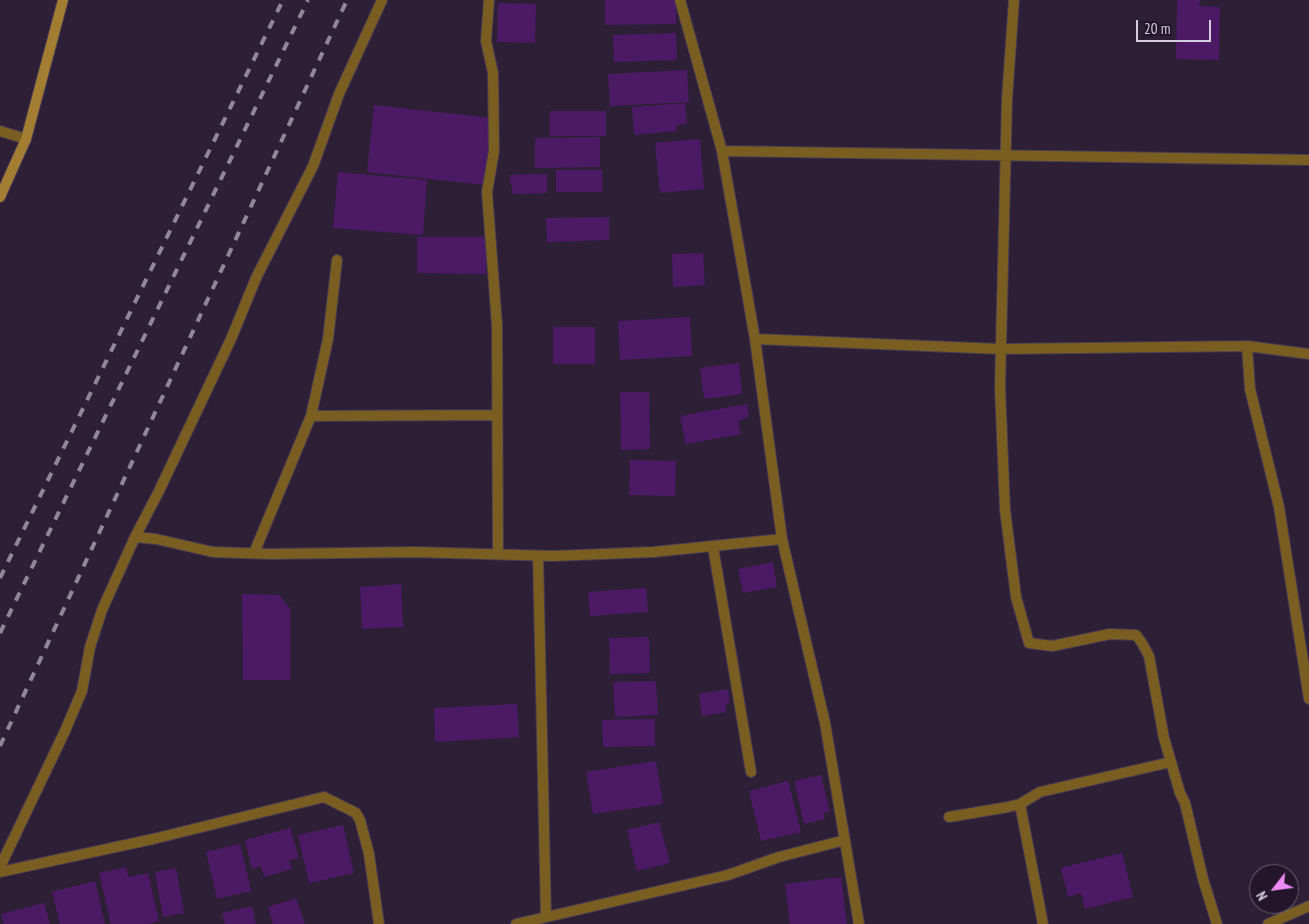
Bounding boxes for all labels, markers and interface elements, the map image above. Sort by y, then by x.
scale bar [1139,10,1214,42]
text: 20 m [1144,19,1170,38]
north arrow [1249,864,1299,914]
text: N [1252,888,1272,904]

